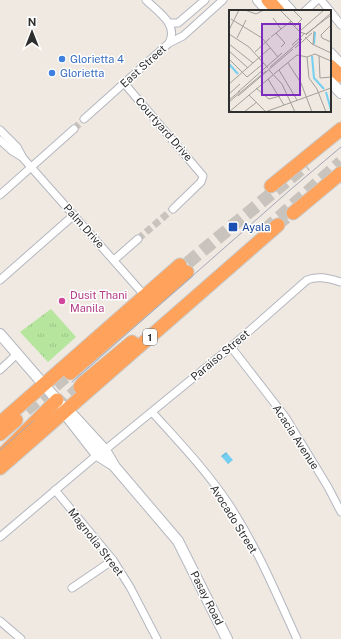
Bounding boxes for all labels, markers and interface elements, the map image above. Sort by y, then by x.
inset map [229,10,331,112]
north arrow [12,12,52,52]
text: N [28,16,36,28]
street label: East Street [118,42,168,90]
place label: Glorietta 4 [70,53,124,65]
marker: Glorietta 4 [57,54,67,64]
place label: Glorietta [60,67,104,79]
marker: Glorietta [47,68,57,78]
street label: Courtyard Drive [133,95,195,163]
street label: Palm Drive [61,202,107,250]
marker: Ayala [227,221,239,233]
place label: Ayala [242,221,270,233]
place label: Dusit Thani Manila [70,289,127,314]
marker: Dusit Thani Manila [57,296,67,306]
street label: Paraiso Street [188,327,252,383]
road number: 1 [143,329,157,345]
street label: Acacia Avenue [271,402,321,472]
street label: Avocado Street [208,483,260,555]
street label: Magnolia Street [66,506,126,578]
street label: Pasay Road [188,569,226,627]

